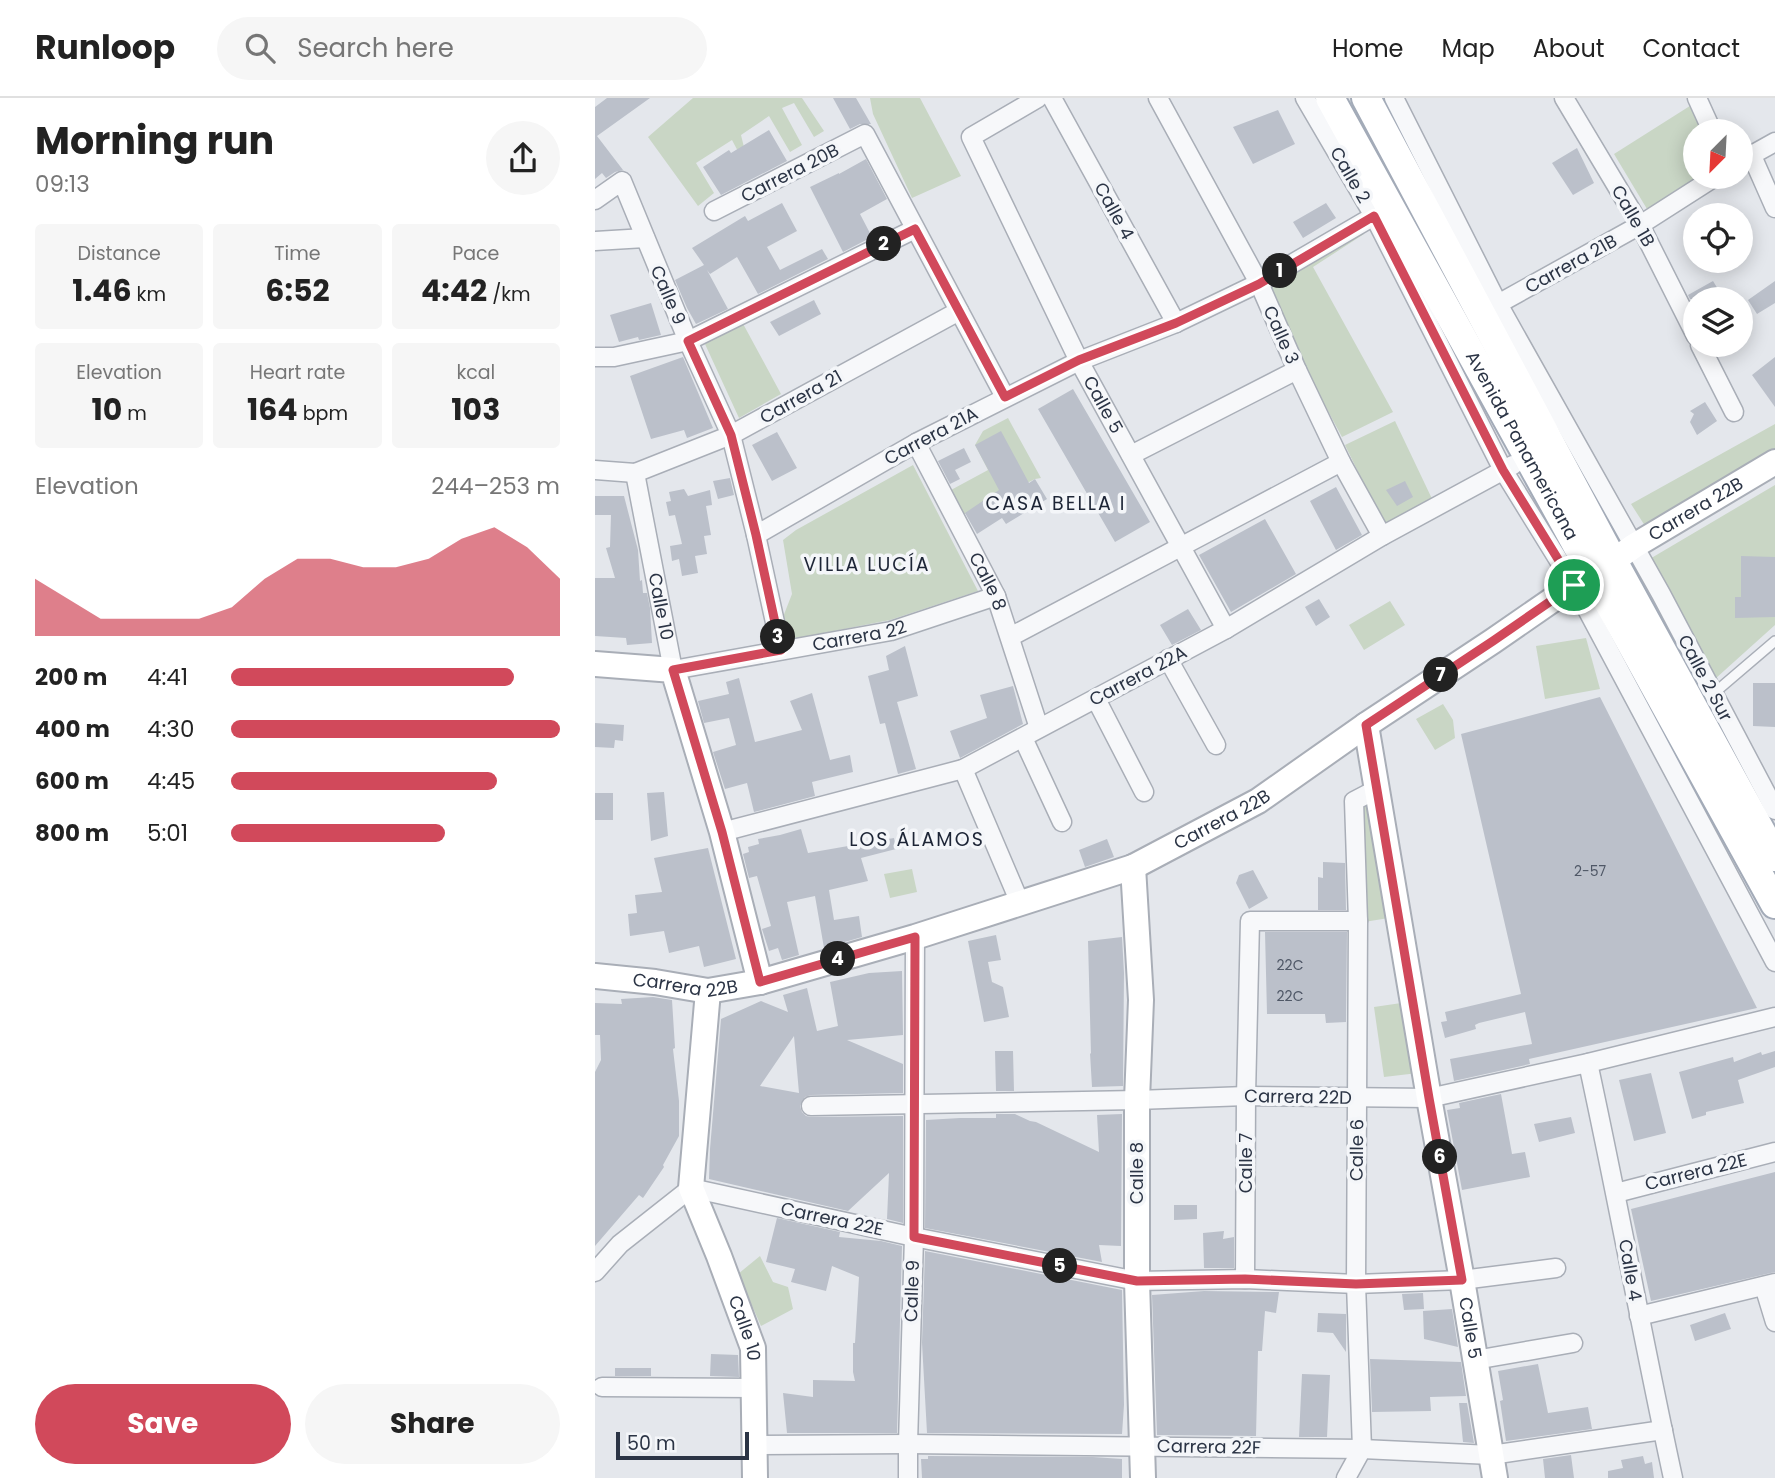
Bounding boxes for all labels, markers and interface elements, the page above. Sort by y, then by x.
search box [217,17,707,80]
text: Runloop [35,24,175,71]
icon: search [241,29,279,67]
text: Search here [297,30,454,66]
text: Home [1332,32,1404,65]
text: Map [1442,32,1495,65]
text: About [1533,32,1604,65]
text: Contact [1642,32,1740,65]
text: Morning run [35,114,274,167]
north arrow [1683,119,1753,189]
map controls [1683,119,1753,357]
button: share [486,121,560,195]
street label: Carrera 20B [736,137,843,208]
street label: Calle 2 [1324,142,1377,208]
text: 09:13 [35,168,90,200]
street label: Calle 4 [1088,177,1140,244]
street label: Calle 1B [1606,180,1661,251]
button: locate [1683,203,1753,273]
pin: 2 [867,226,901,262]
street label: Carrera 21B [1520,228,1621,299]
text: 2 [878,230,889,257]
text: Distance [78,240,161,267]
text: Time [274,240,321,267]
text: Pace [452,240,499,267]
pin: 1 [1263,254,1297,288]
text: 1 [1276,257,1283,284]
street label: Calle 9 [645,261,692,328]
text: 1.46 [72,269,132,312]
text: 6:52 [265,269,330,312]
text: 4:42 [421,269,487,312]
text: km [132,281,166,308]
text: /km [487,281,531,308]
button: layers [1683,287,1753,357]
street label: Calle 3 [1258,302,1305,368]
street label: Avenida Panamericana [1460,346,1585,544]
text: Elevation [76,359,162,386]
text: Heart rate [250,359,345,386]
text: kcal [456,359,495,386]
street label: Carrera 21 [755,364,846,429]
street label: Calle 5 [1077,371,1129,438]
text: 10 [91,388,122,431]
text: 164 [247,388,298,431]
text: 103 [451,388,500,431]
text: m [122,400,147,427]
text: bpm [298,400,348,427]
street label: Carrera 21A [880,400,982,471]
text: Elevation [35,470,139,502]
text: 244–253 m [431,470,560,502]
street label: Carrera 22B [1644,471,1748,547]
district label: CASA BELLA I [986,490,1126,517]
street label: Calle 8 [963,548,1013,613]
district label: VILLA LUCÍA [804,551,931,578]
pin [1544,555,1604,615]
icon: arrive [1555,566,1593,604]
street label: Calle 10 [643,571,680,642]
street label: Carrera 22 [810,614,909,657]
pin: 3 [761,620,795,654]
text: 3 [772,623,783,650]
street label: Calle 2 Sur [1672,630,1739,726]
street label: Carrera 22A [1085,639,1191,712]
pin: 7 [1423,658,1459,692]
text: 200 m [35,661,107,693]
text: 4:41 [147,661,188,693]
text: 7 [1435,661,1446,688]
text: 400 m [35,713,110,745]
text: 4:30 [147,713,194,745]
text: 600 m [35,765,109,797]
text: 4:45 [147,765,195,797]
street label: Carrera 22B [1169,783,1275,855]
text: 800 m [35,817,109,849]
text: 5:01 [147,817,188,849]
district label: LOS ÁLAMOS [849,826,985,853]
house number: 2-57 [1574,861,1606,881]
pin: 4 [821,942,855,976]
text: 4 [831,945,844,972]
house number: 22C [1277,955,1303,975]
street label: Carrera 22B [632,967,740,1003]
house number: 22C [1277,986,1303,1006]
street label: Carrera 22D [1244,1083,1352,1110]
street label: Calle 6 [1343,1119,1370,1181]
street label: Calle 7 [1233,1132,1258,1193]
pin: 6 [1423,1140,1457,1174]
street label: Calle 8 [1124,1142,1149,1204]
text: 6 [1433,1143,1446,1170]
street label: Carrera 22E [1642,1147,1749,1196]
street label: Carrera 22E [779,1195,886,1242]
street label: Calle 4 [1613,1237,1648,1303]
pin: 5 [1043,1248,1077,1284]
text: 5 [1053,1252,1066,1279]
street label: Calle 9 [898,1259,925,1323]
street label: Calle 10 [723,1292,766,1361]
street label: Calle 5 [1453,1295,1488,1361]
button: Save [35,1384,291,1464]
button: Share [305,1384,560,1464]
scale bar [616,1429,749,1461]
text: 50 m [627,1430,676,1457]
street label: Carrera 22F [1157,1433,1261,1460]

